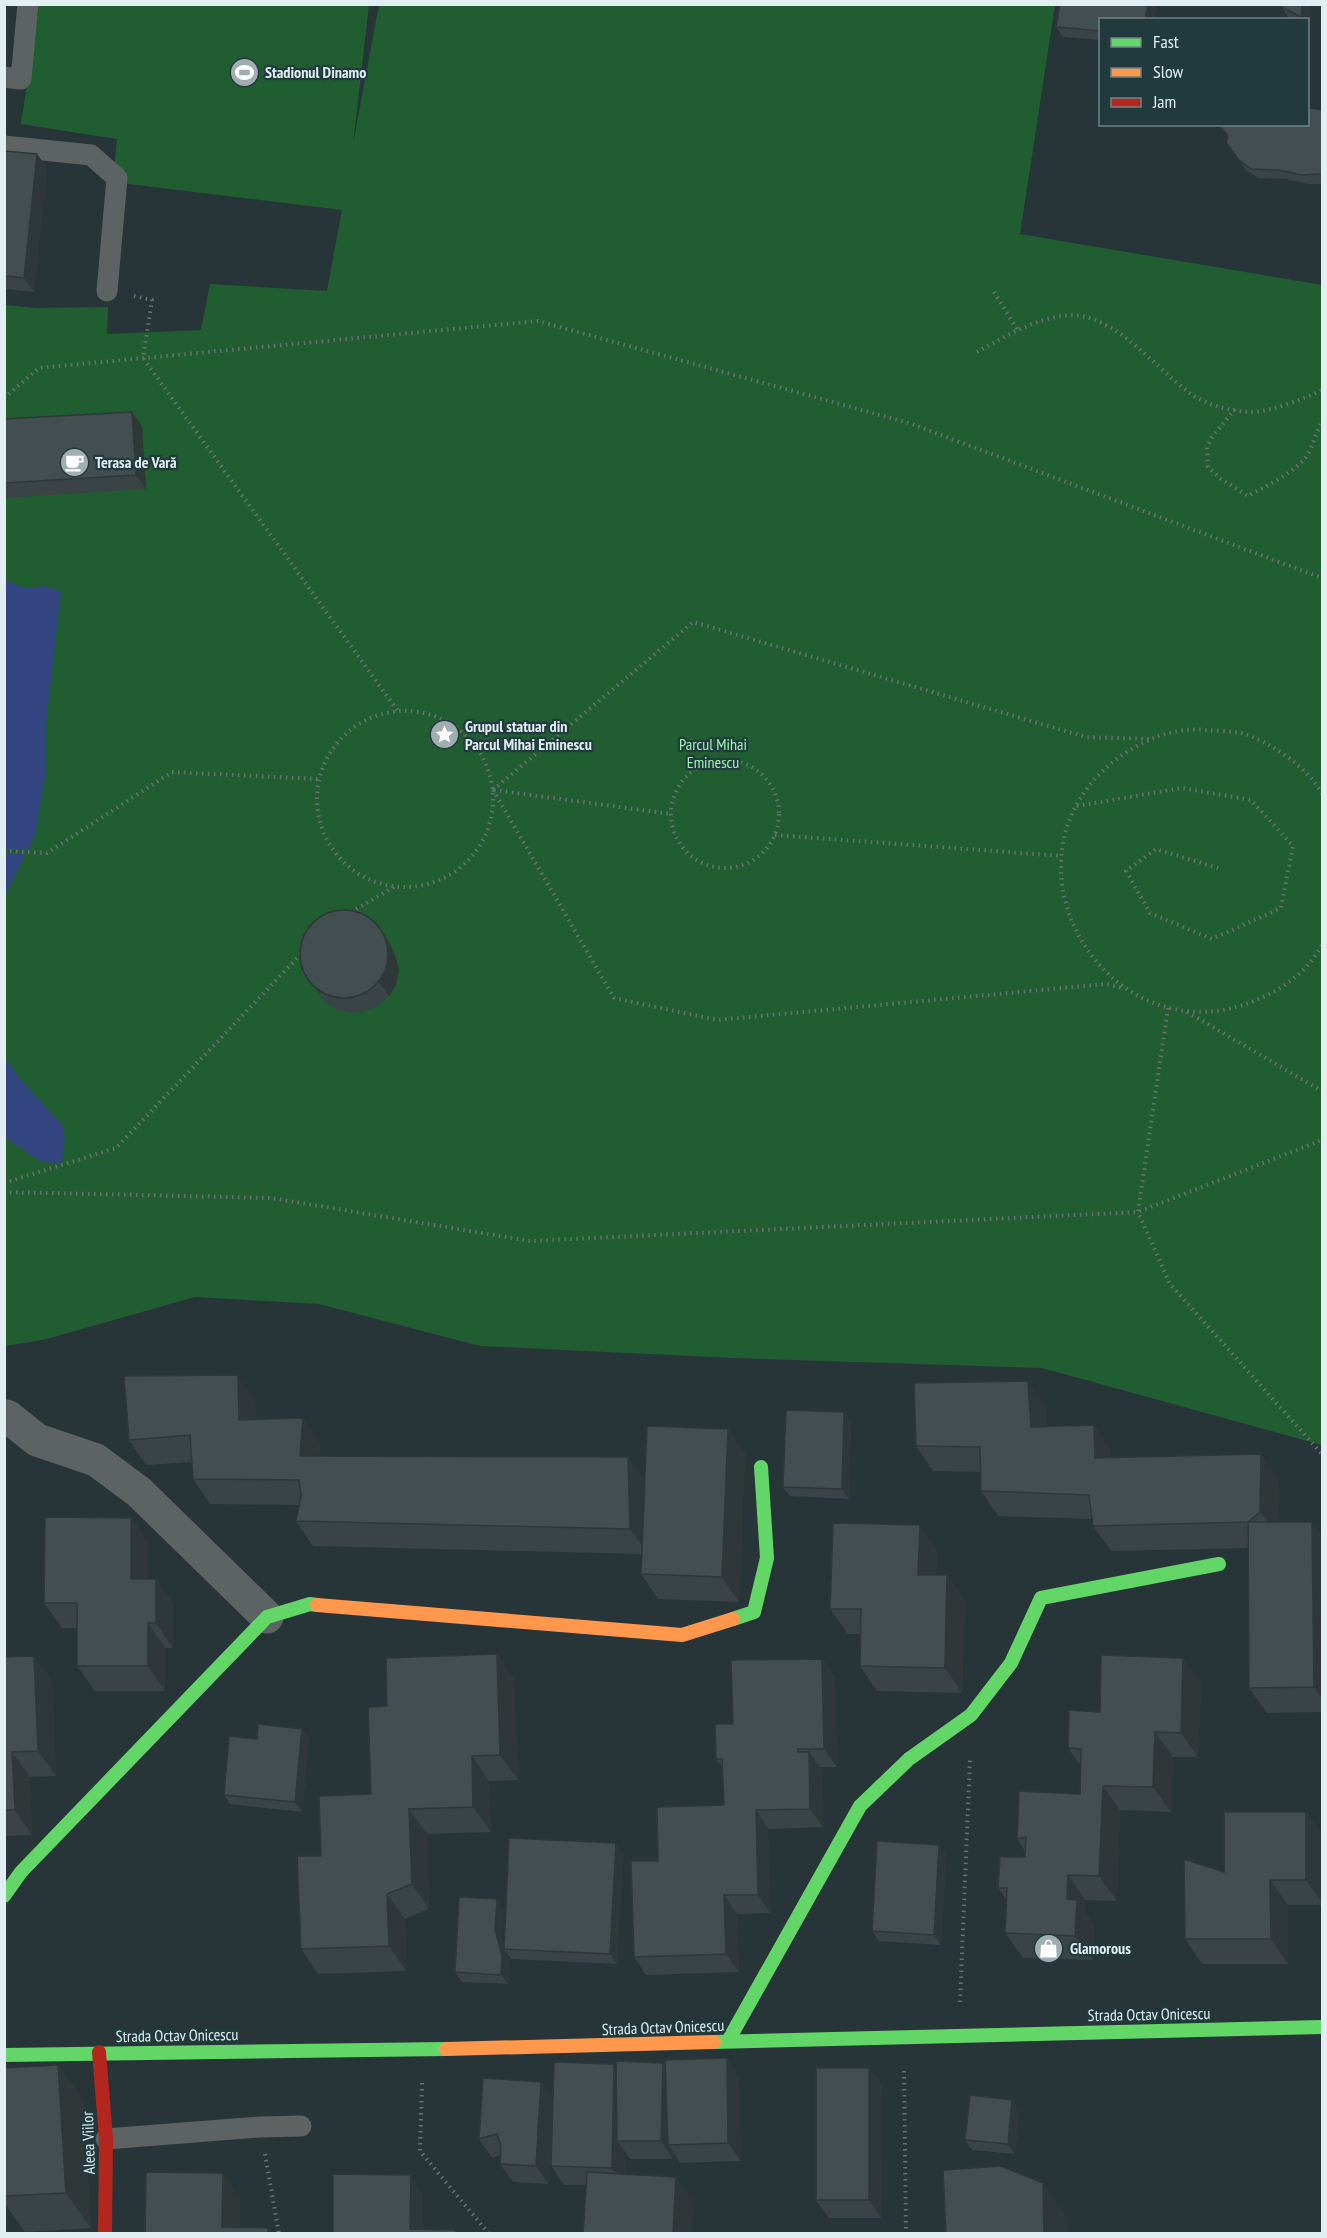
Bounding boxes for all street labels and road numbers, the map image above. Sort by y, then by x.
street label: Strada Octav Onicescu [1088,2003,1210,2025]
street label: Strada Octav Onicescu [601,2015,725,2039]
street label: Strada Octav Onicescu [116,2024,238,2046]
street label: Aleea Viilor [77,2110,99,2175]

